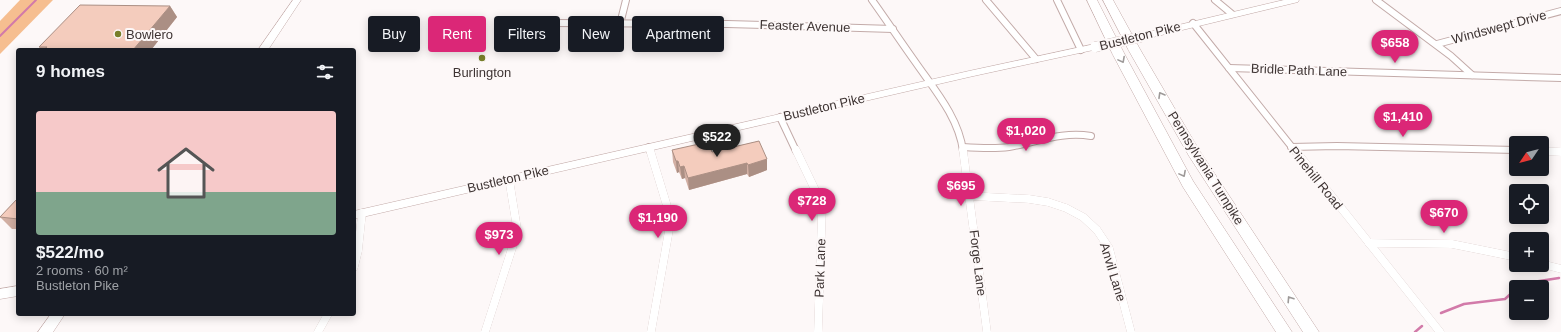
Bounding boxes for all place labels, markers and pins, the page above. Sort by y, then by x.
place label: Bowlero [126,27,173,42]
marker: Bowlero [113,29,123,39]
pin: $658 [1371,30,1419,64]
marker: Burlington [477,53,487,63]
place label: Burlington [453,65,511,80]
pin: $1,410 [1370,104,1436,138]
pin: $1,020 [993,118,1059,152]
pin: $522 [693,124,741,158]
pin: $695 [937,173,985,207]
pin: $728 [788,188,836,222]
pin: $670 [1420,200,1468,234]
pin: $1,190 [625,205,691,239]
pin: $973 [475,222,523,256]

